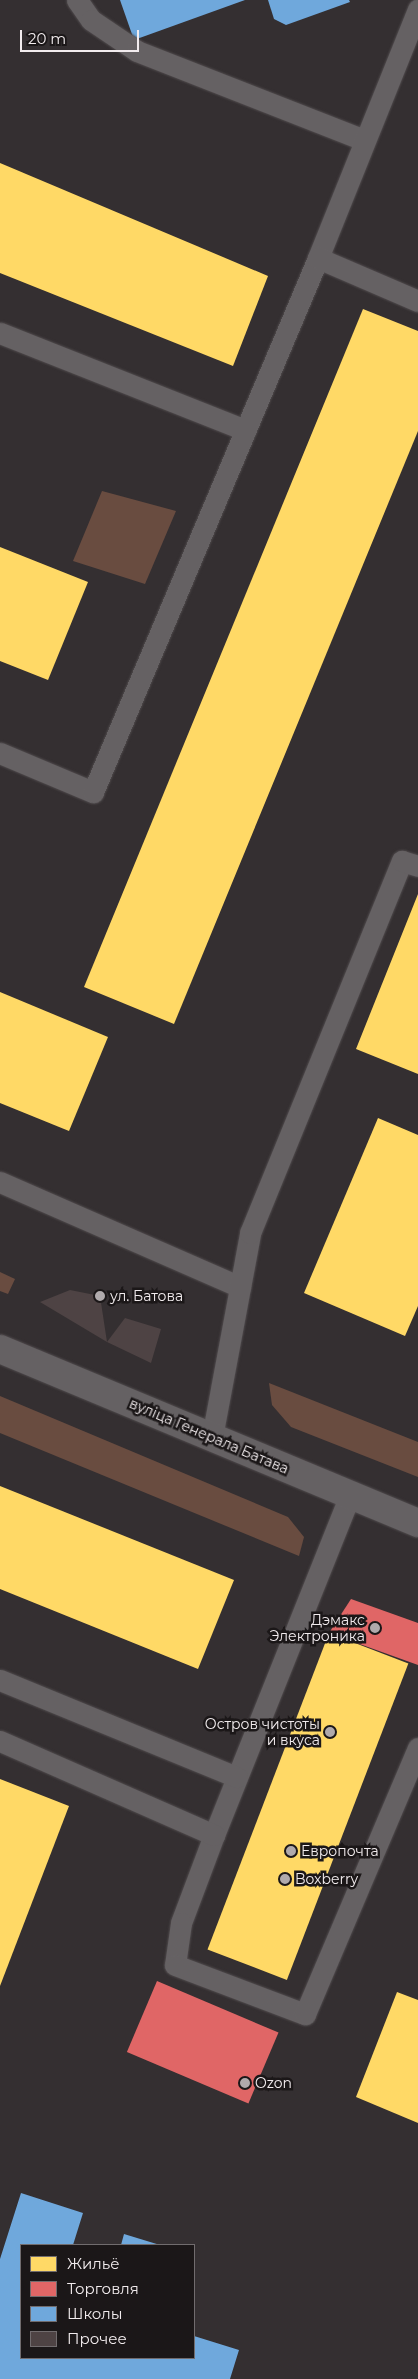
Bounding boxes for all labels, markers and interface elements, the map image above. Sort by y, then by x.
scale bar [22,20,141,52]
text: 20 m [28,29,66,48]
place label: ул. Батова [110,1288,183,1304]
marker: ул. Батова [94,1290,106,1302]
street label: вуліца Генерала Батава [127,1395,291,1477]
place label: Дэмакс Электроника [269,1612,365,1644]
marker: Дэмакс Электроника [369,1622,381,1634]
place label: Остров чистоты и вкуса [205,1716,320,1748]
marker: Остров чистоты и вкуса [324,1726,336,1738]
place label: Европочта [301,1843,379,1859]
marker: Европочта [285,1845,297,1857]
place label: Boxberry [295,1871,358,1887]
marker: Boxberry [279,1873,291,1885]
place label: Ozon [255,2075,292,2091]
marker: Ozon [239,2077,251,2089]
legend [20,2244,195,2359]
text: Жильё [67,2254,120,2273]
text: Торговля [67,2279,139,2298]
text: Школы [67,2304,123,2323]
text: Прочее [67,2329,127,2348]

